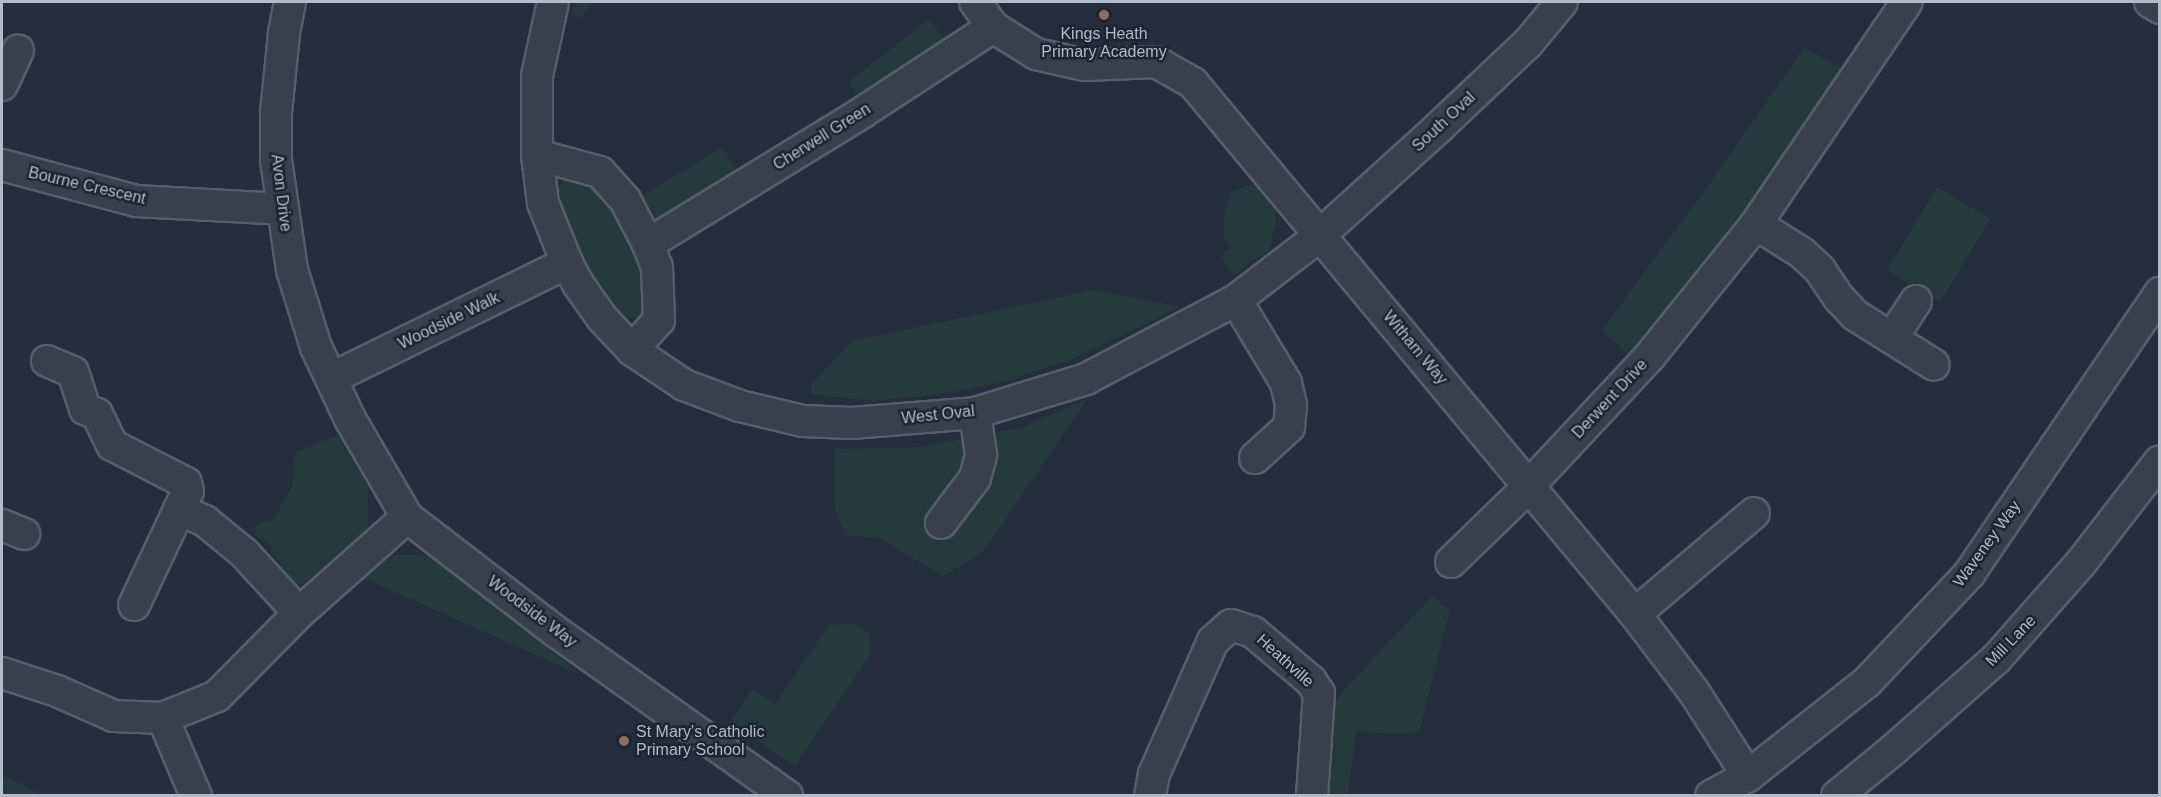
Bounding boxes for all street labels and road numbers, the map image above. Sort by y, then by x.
street label: South Oval [1409,88,1479,156]
street label: Cherwell Green [770,99,874,175]
street label: Avon Drive [267,153,295,233]
street label: Bourne Crescent [26,163,148,209]
street label: Woodside Walk [395,288,503,354]
street label: Witham Way [1379,307,1451,389]
street label: Derwent Drive [1568,355,1652,443]
street label: West Oval [900,402,976,428]
street label: Waveney Way [1949,497,2025,591]
street label: Woodside Way [484,572,580,652]
street label: Mill Lane [1982,611,2040,671]
street label: Heathville [1252,630,1318,692]

